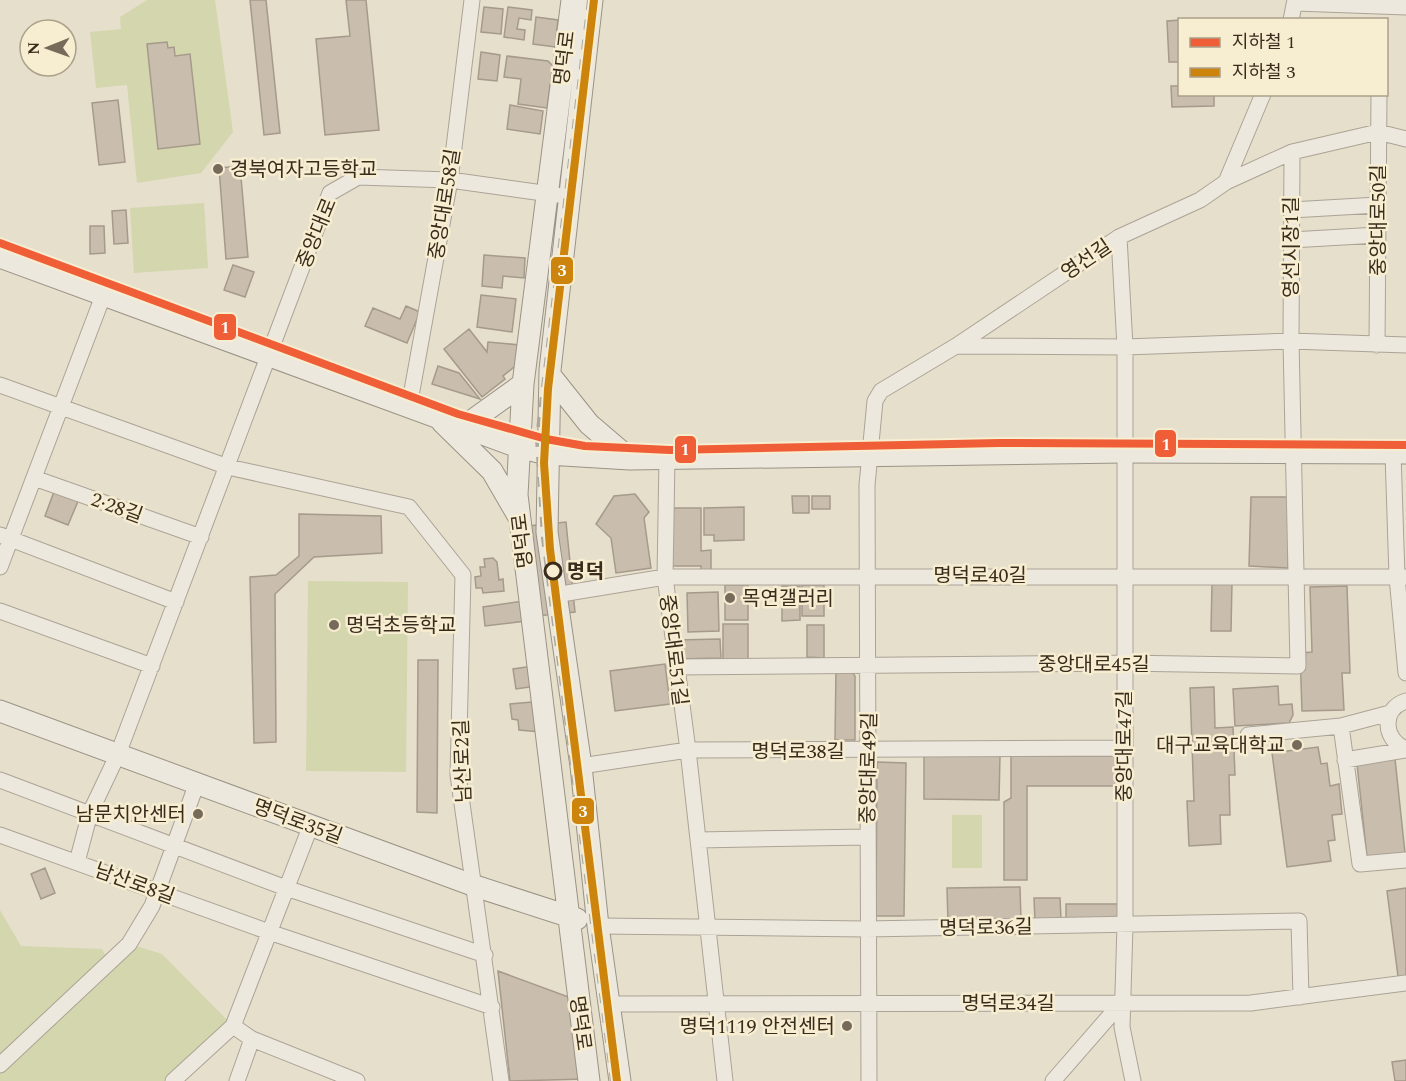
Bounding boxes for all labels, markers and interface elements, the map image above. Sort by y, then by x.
north arrow [18,18,78,78]
legend [1178,18,1388,96]
street label: 명덕로 [547,29,583,87]
text: 지하철 1 [1232,29,1295,56]
text: N [22,42,46,55]
text: 지하철 3 [1232,59,1295,86]
street label: 중앙대로58길 [421,146,469,262]
place label: 경북여자고등학교 [230,155,377,185]
marker: 경북여자고등학교 [211,162,225,176]
street label: 중앙대로50길 [1364,164,1394,276]
street label: 중앙대로 [289,194,345,273]
street label: 영선시장1길 [1277,196,1307,298]
street label: 영선길 [1055,232,1118,288]
line badge: 3 [550,256,574,285]
text: 3 [558,259,567,283]
line badge: 1 [213,313,237,341]
text: 1 [221,316,229,340]
line badge: 1 [1154,429,1177,458]
text: 1 [1162,433,1170,457]
line badge: 1 [674,435,697,464]
text: 1 [681,438,689,462]
street label: 2·28길 [86,485,147,531]
street label: 명덕로 [505,512,541,570]
place label: 명덕 [567,557,604,587]
street label: 명덕로40길 [933,561,1027,591]
marker: 명덕 [544,562,562,580]
place label: 목연갤러리 [742,584,834,614]
marker: 목연갤러리 [723,591,737,605]
street label: 중앙대로51길 [651,593,695,708]
place label: 명덕초등학교 [346,611,456,641]
marker: 명덕초등학교 [327,618,341,632]
street label: 중앙대로45길 [1038,650,1150,680]
street label: 중앙대로47길 [1110,690,1140,802]
street label: 중앙대로49길 [853,712,885,824]
street label: 남산로2길 [447,719,479,803]
place label: 대구교육대학교 [1156,731,1285,761]
street label: 명덕로38길 [751,737,845,767]
marker: 대구교육대학교 [1290,738,1304,752]
street label: 명덕로35길 [249,792,347,852]
line badge: 3 [571,797,595,825]
place label: 남문치안센터 [76,800,186,830]
text: 3 [579,800,588,824]
marker: 남문치안센터 [191,807,205,821]
street label: 남산로8길 [90,856,179,912]
street label: 명덕로36길 [939,912,1033,944]
street label: 명덕로34길 [961,989,1055,1019]
street label: 명덕로 [561,994,599,1053]
place label: 명덕1119 안전센터 [680,1012,835,1042]
marker: 명덕1119 안전센터 [840,1019,854,1033]

